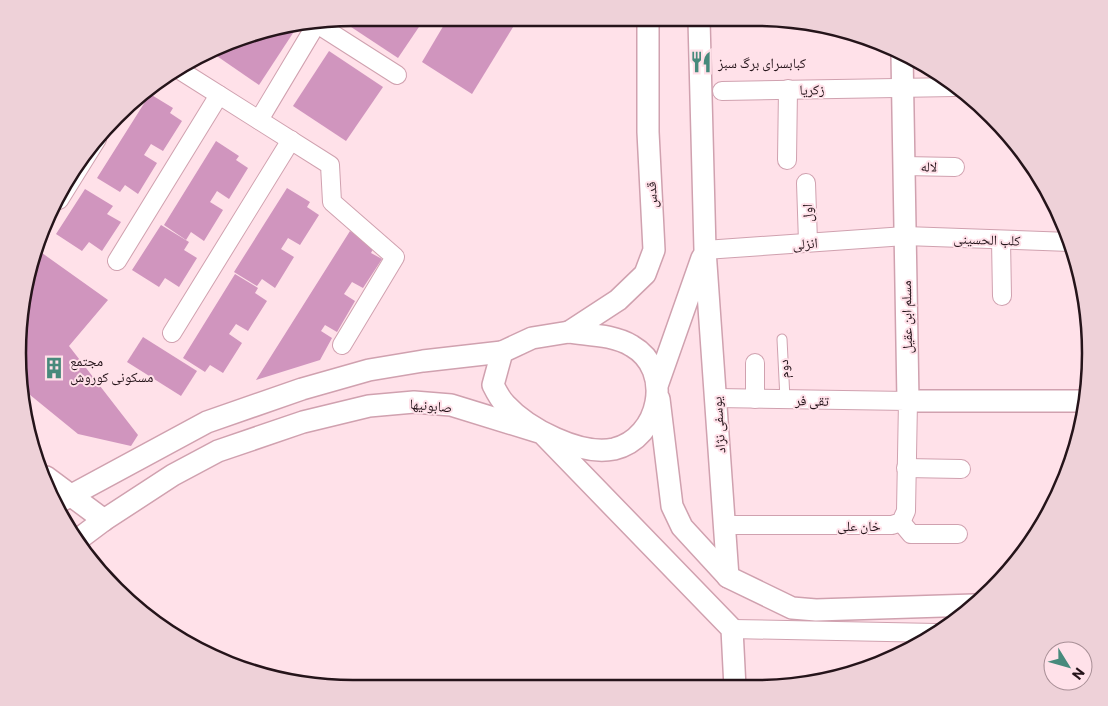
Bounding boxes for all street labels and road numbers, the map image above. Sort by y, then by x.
street label: زکریا [799,80,825,99]
street label: لاله [920,157,938,175]
street label: قدس [642,181,661,209]
street label: اول [798,204,817,222]
street label: کلب الحسینی [953,229,1021,250]
street label: انزلی [792,234,818,253]
street label: مسلم ابن عقیل [897,280,917,354]
street label: دوم [774,359,794,379]
street label: تقی فر [794,391,829,410]
street label: صابونیها [409,395,453,416]
street label: یوسفی نژاد [708,396,729,454]
street label: خان علی [837,517,881,535]

